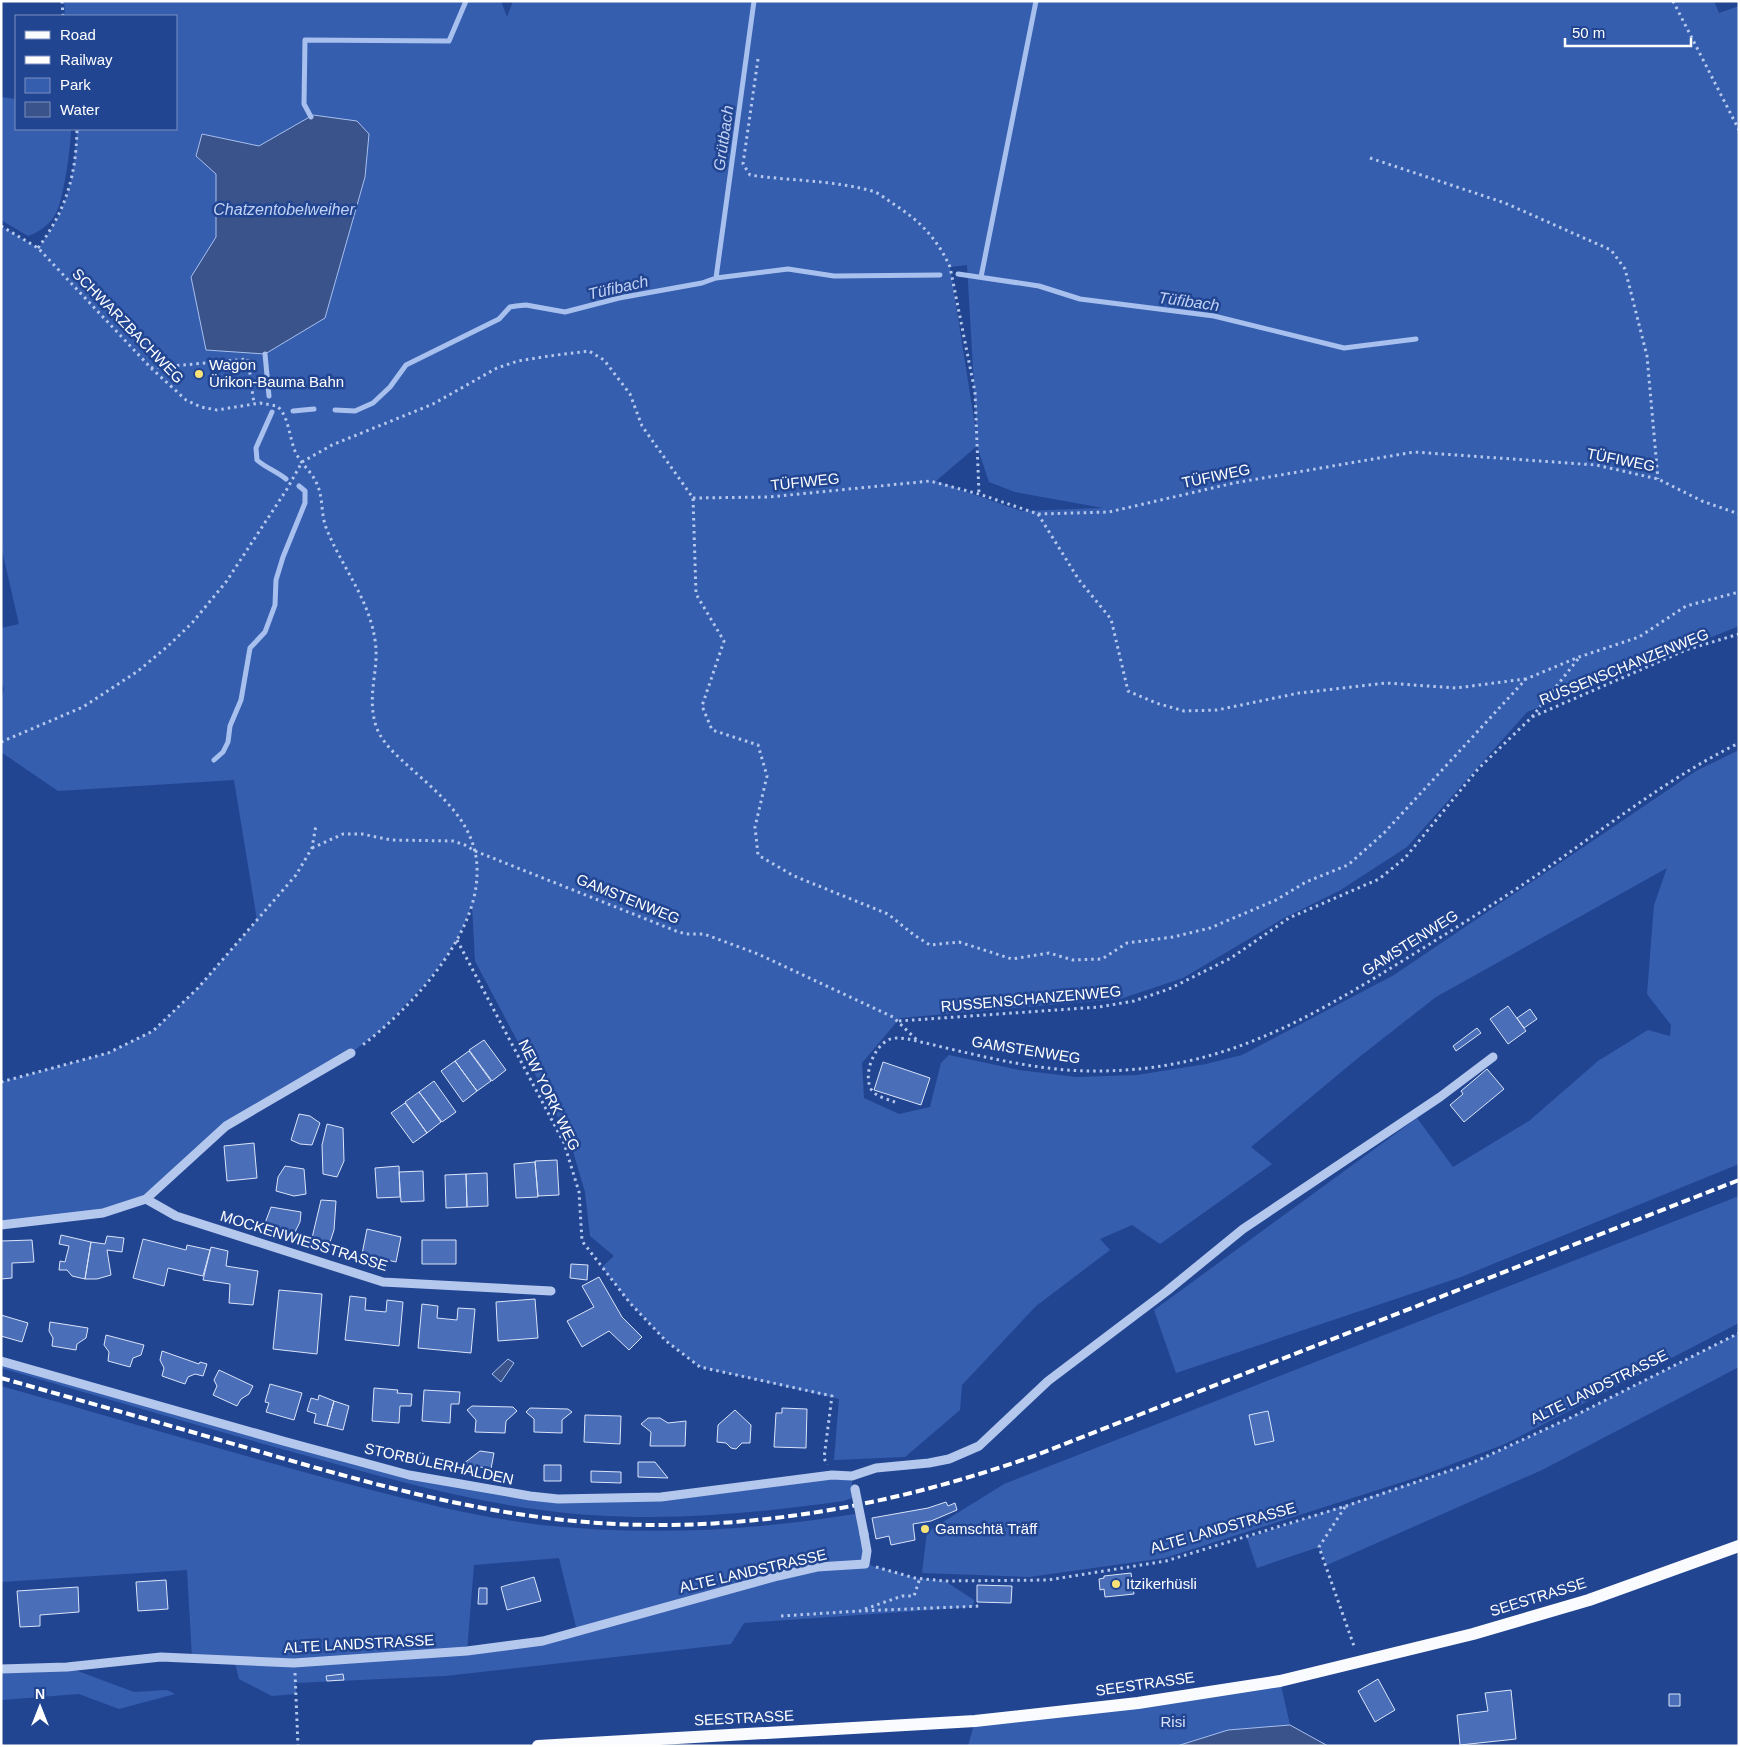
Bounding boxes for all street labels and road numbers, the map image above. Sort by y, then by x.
street label: SCHWARZBACHWEG [69,265,188,387]
street label: TÜFIWEG [1586,445,1657,474]
street label: TÜFIWEG [1180,460,1251,491]
street label: TÜFIWEG [770,469,840,494]
street label: RUSSENSCHANZENWEG [1537,625,1711,708]
street label: GAMSTENWEG [574,870,682,927]
street label: GAMSTENWEG [1359,906,1461,979]
street label: RUSSENSCHANZENWEG [940,982,1122,1015]
street label: GAMSTENWEG [970,1033,1082,1067]
street label: NEW YORK WEG [515,1036,584,1153]
street label: MOCKENWIESSTRASSE [218,1207,390,1274]
street label: ALTE LANDSTRASSE [1527,1346,1670,1427]
street label: STORBÜLERHALDEN [363,1439,515,1488]
street label: ALTE LANDSTRASSE [1148,1499,1298,1556]
street label: ALTE LANDSTRASSE [678,1545,828,1596]
street label: SEESTRASSE [1488,1574,1588,1619]
street label: ALTE LANDSTRASSE [283,1631,435,1656]
street label: SEESTRASSE [1094,1668,1196,1699]
street label: SEESTRASSE [694,1706,794,1729]

